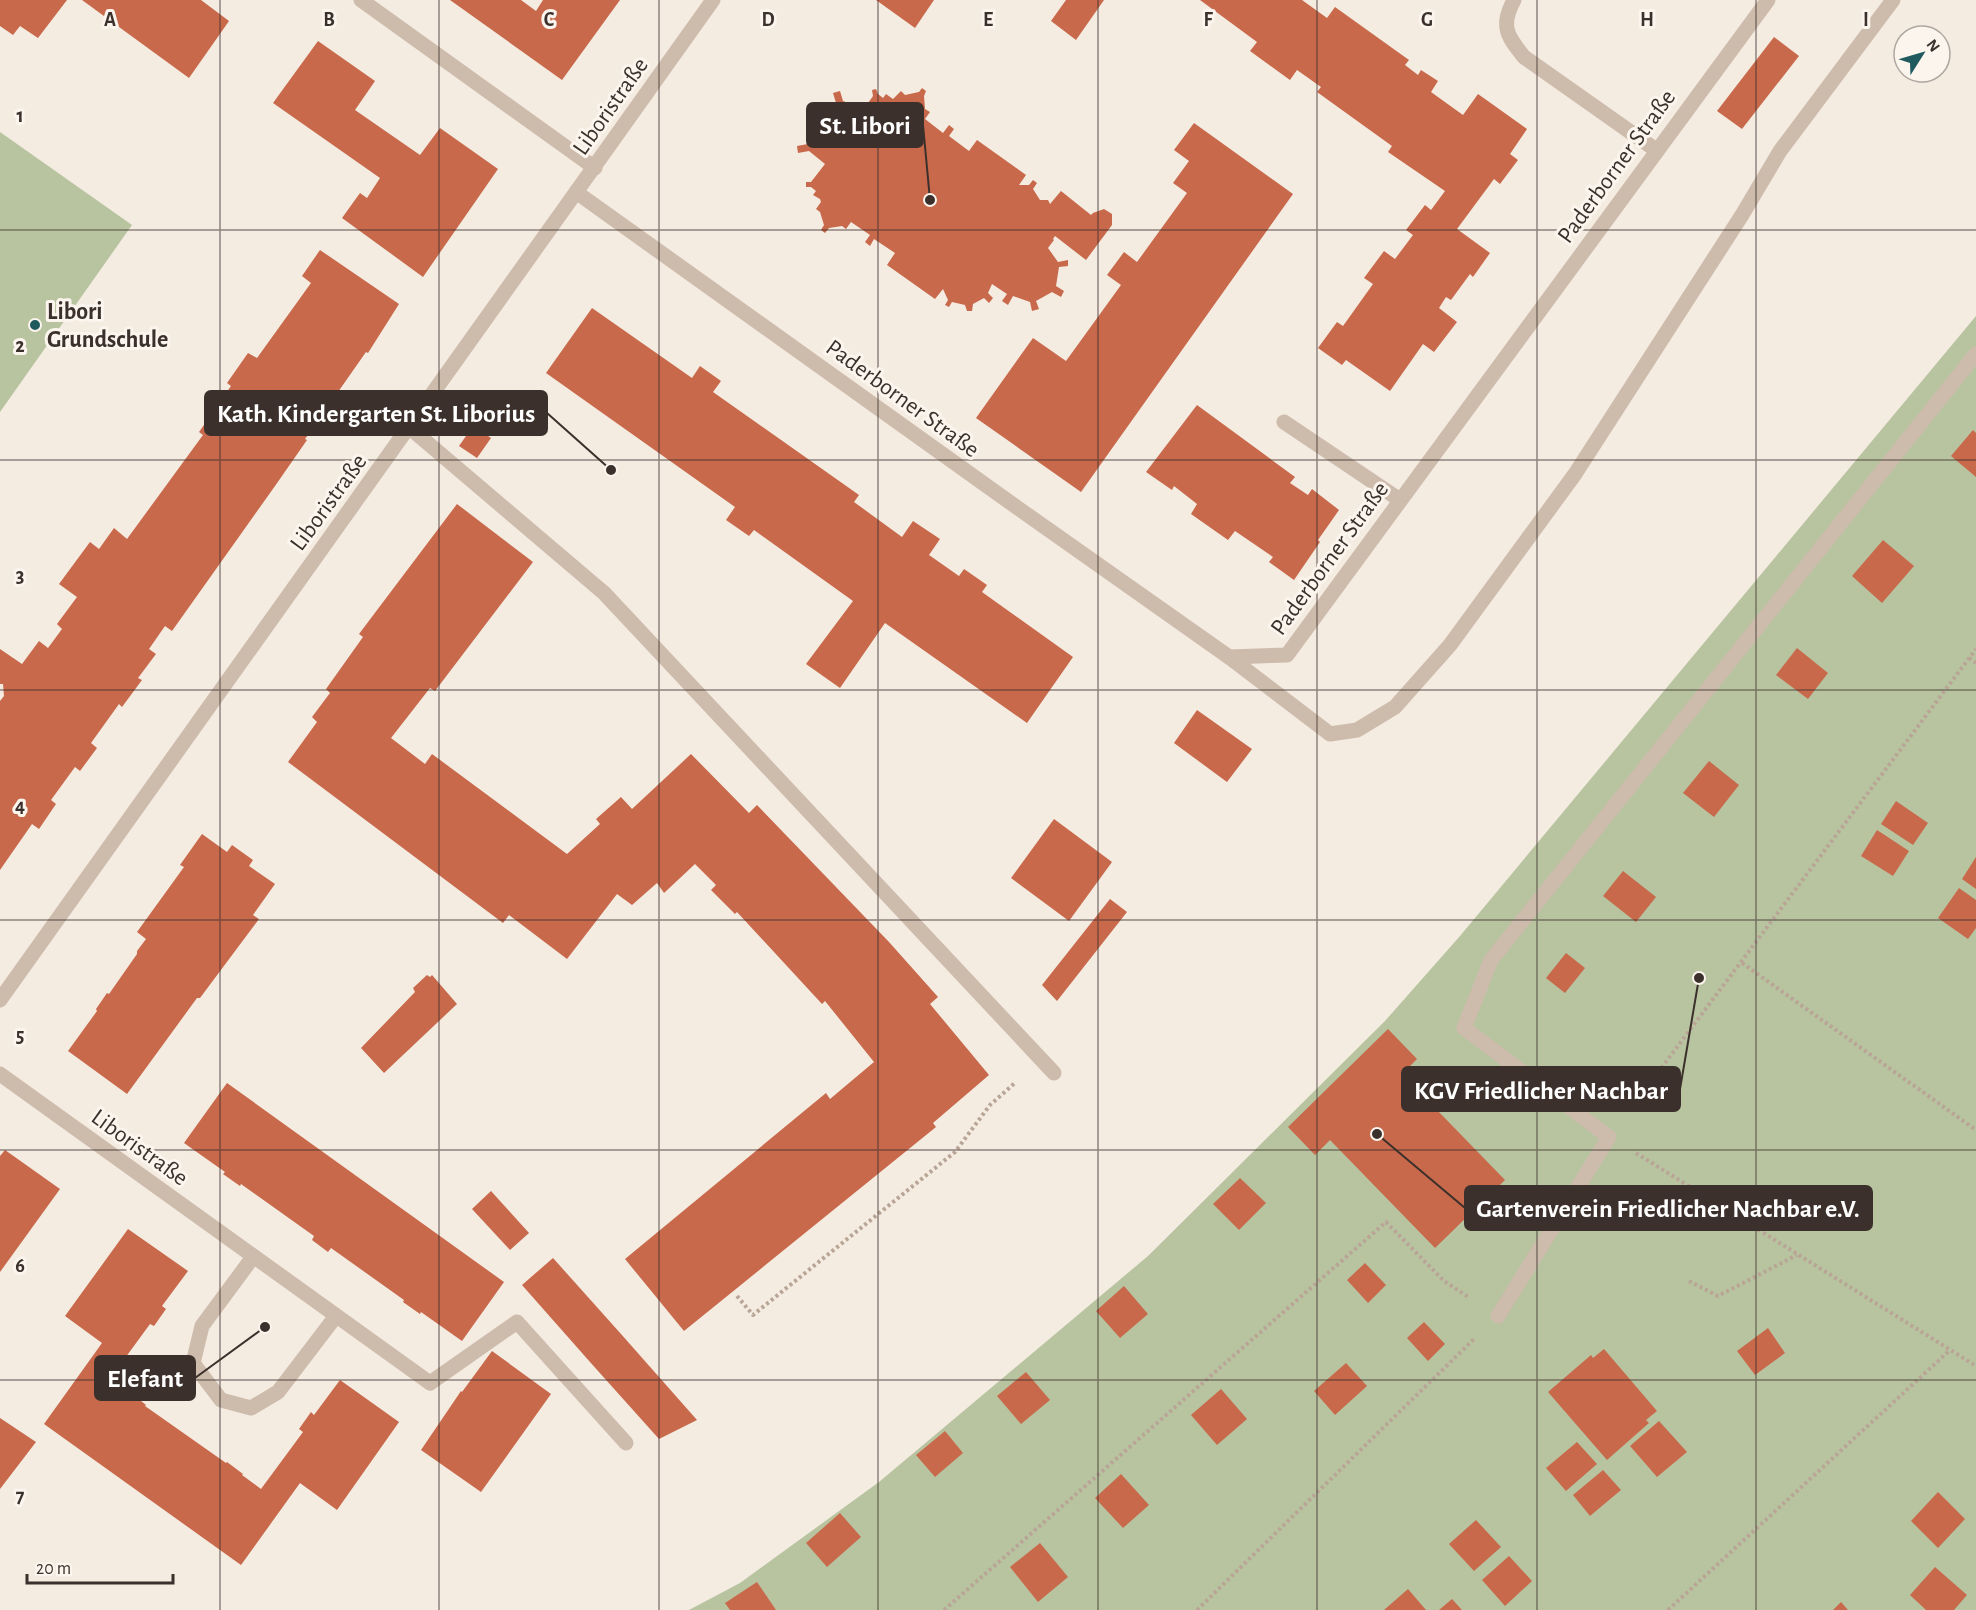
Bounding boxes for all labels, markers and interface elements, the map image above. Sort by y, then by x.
text: A [104,10,116,30]
text: B [323,10,335,30]
text: C [544,10,555,30]
text: D [761,10,775,30]
text: E [983,10,993,30]
text: F [1203,10,1213,30]
text: G [1421,10,1433,30]
text: H [1640,10,1654,30]
text: I [1863,10,1869,30]
north arrow [1892,24,1952,84]
text: N [1923,36,1943,55]
street label: Liboristraße [569,54,653,160]
street label: Paderborner Straße [1553,86,1680,248]
callout: St. Libori [807,103,923,147]
text: 1 [16,106,24,126]
text: St. Libori [819,113,911,139]
place label: Libori Grundschule [47,300,168,352]
marker: Libori Grundschule [28,318,42,332]
street label: Paderborner Straße [821,335,983,462]
text: 2 [15,336,25,356]
callout: Kath. Kindergarten St. Liborius [205,391,547,435]
text: Kath. Kindergarten St. Liborius [217,401,535,427]
street label: Liboristraße [286,450,372,555]
street label: Paderborner Straße [1266,478,1393,640]
text: 3 [16,566,24,586]
text: 4 [15,796,25,816]
text: 5 [16,1026,24,1046]
callout: KGV Friedlicher Nachbar [1402,1067,1680,1111]
text: KGV Friedlicher Nachbar [1414,1078,1668,1104]
street label: Liboristraße [87,1105,192,1191]
callout: Gartenverein Friedlicher Nachbar e.V. [1465,1186,1872,1230]
text: Gartenverein Friedlicher Nachbar e.V. [1476,1196,1860,1222]
text: 6 [15,1256,25,1276]
callout: Elefant [95,1356,195,1400]
text: Elefant [107,1366,183,1392]
text: 7 [16,1486,25,1506]
scale bar [27,1547,172,1585]
text: 20 m [36,1560,71,1578]

